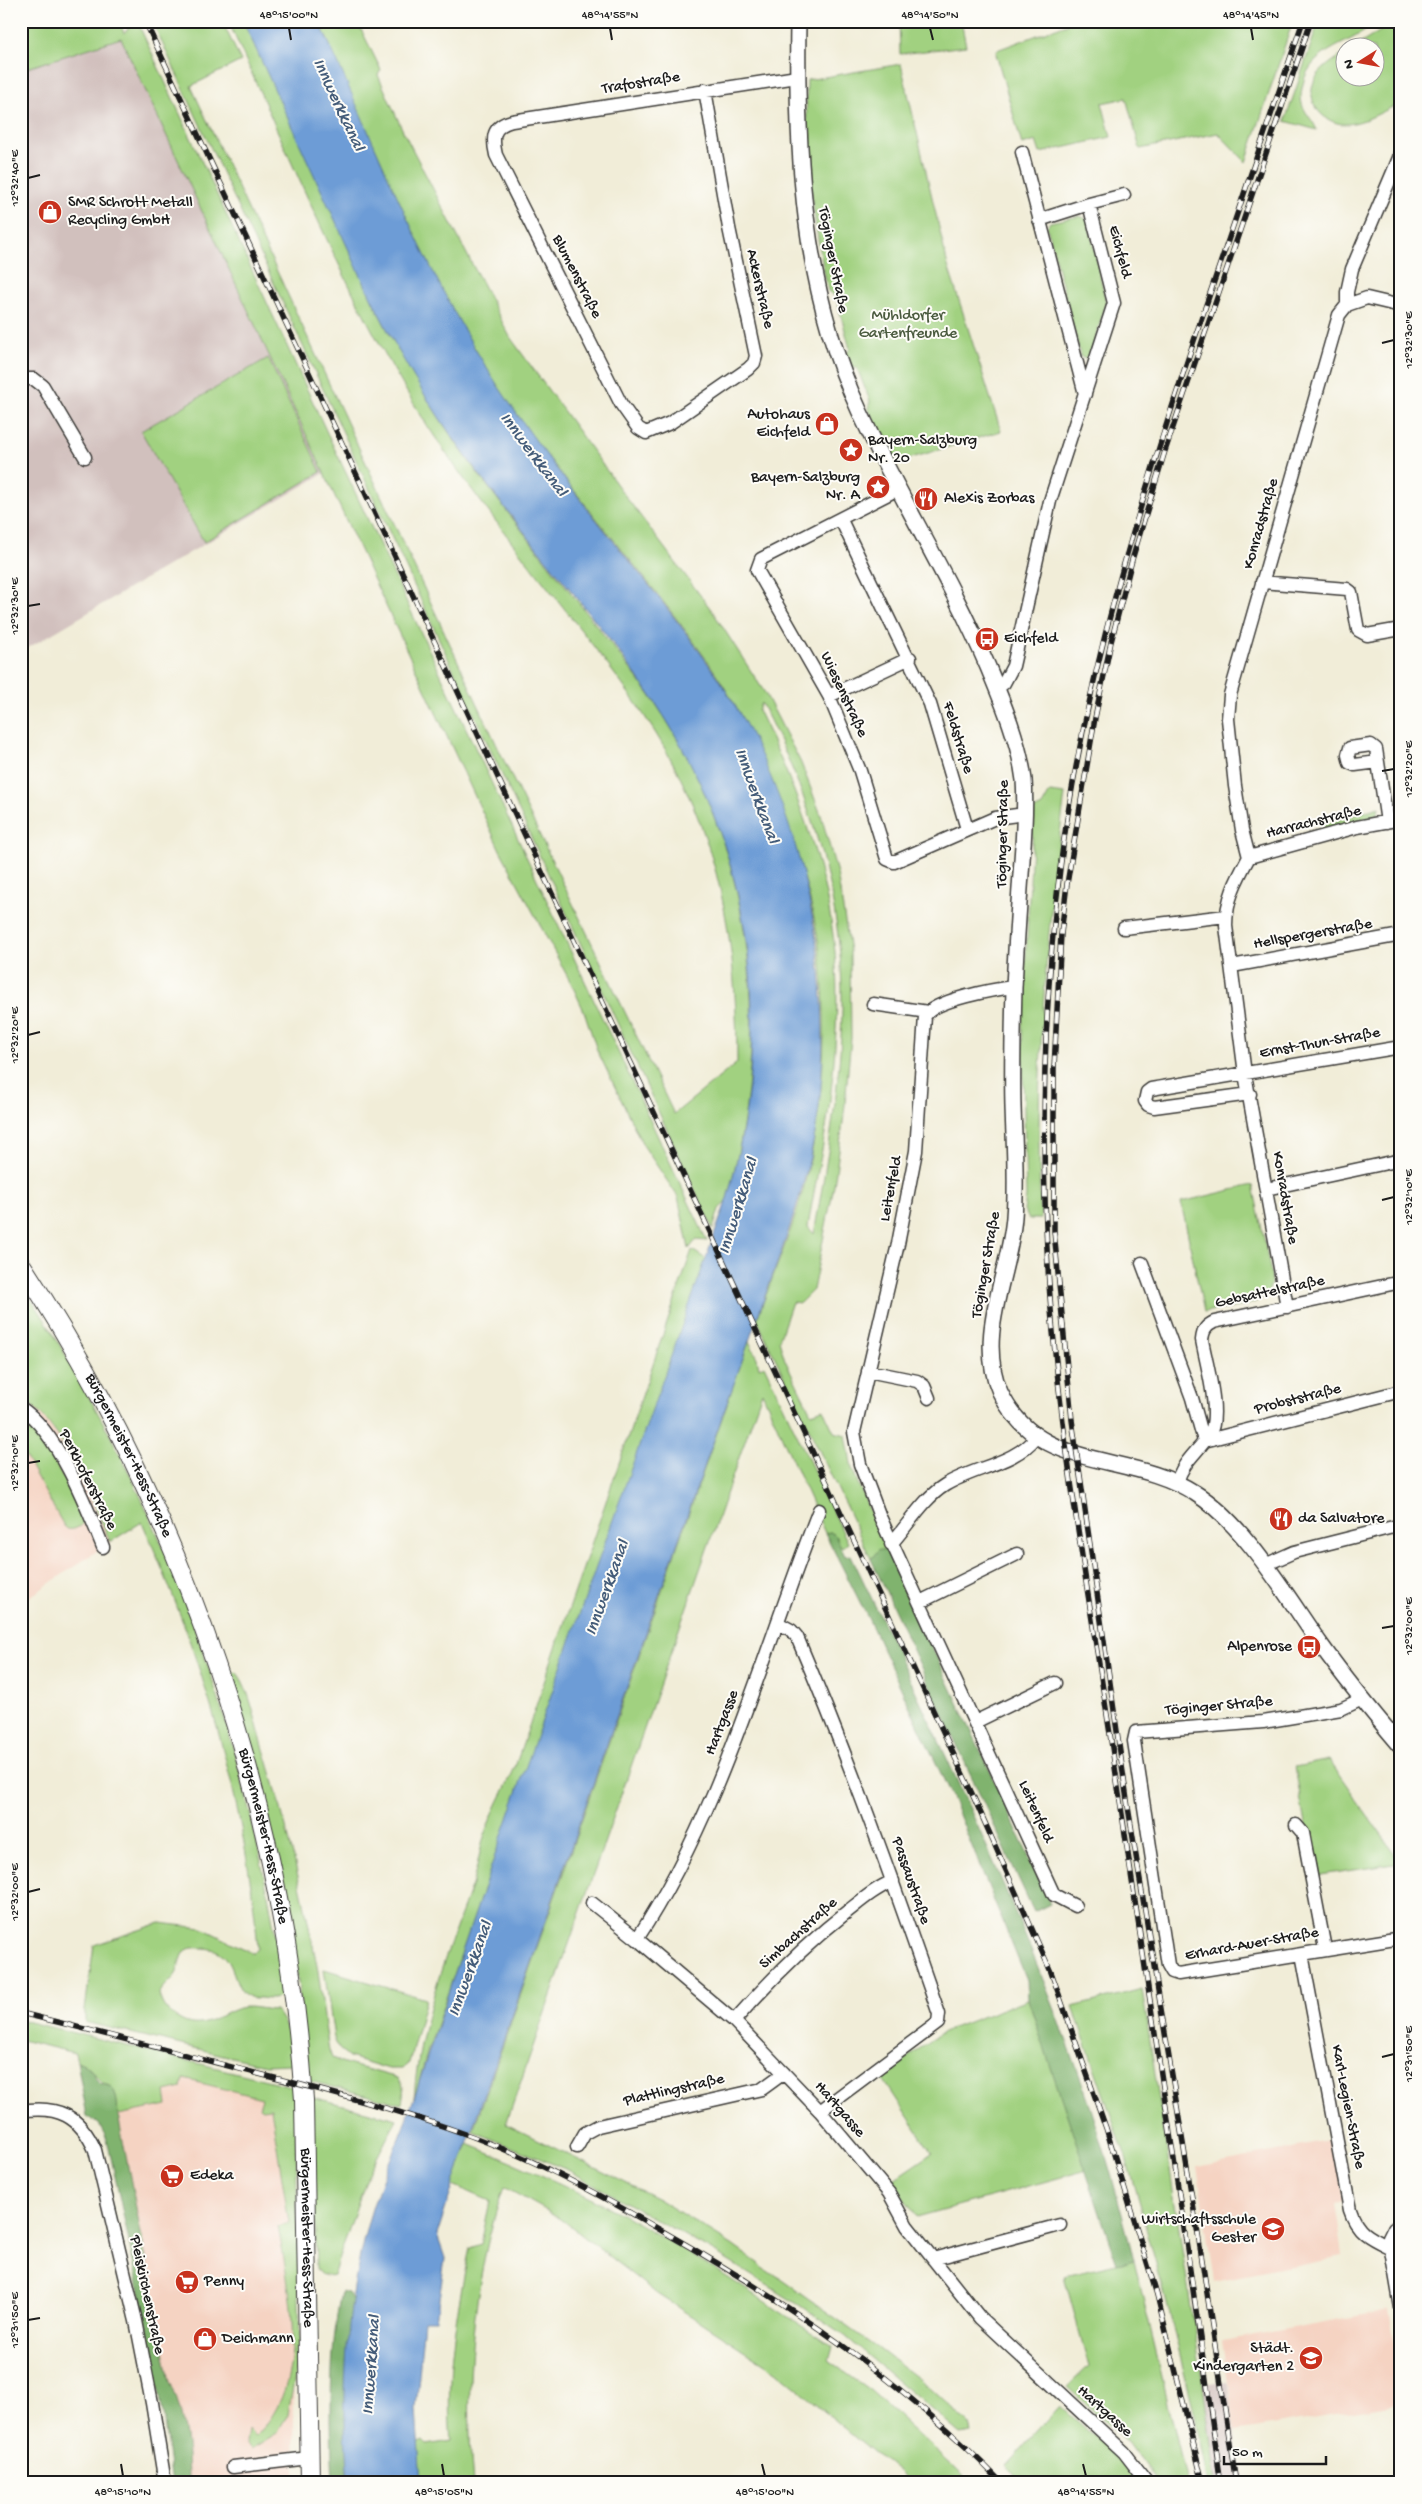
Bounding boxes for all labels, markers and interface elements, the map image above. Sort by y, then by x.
text: 48°15'00"N [260,9,318,23]
text: 48°14'55"N [582,9,638,23]
text: 48°14'50"N [901,9,959,23]
text: 48°14'45"N [1223,9,1279,23]
north arrow [1334,38,1384,88]
water label: Innwerkkanal [307,55,369,156]
text: N [1340,58,1359,70]
street label: Trafostraße [600,68,682,100]
text: 12°32'40"E [9,149,23,207]
place label: SMR Schrott Metall Recycling GmbH [68,194,193,231]
shop icon: SMR Schrott Metall Recycling GmbH [37,199,63,225]
street label: Töginger Straße [812,204,852,316]
street label: Eichfeld [1103,224,1136,282]
street label: Blumenstraße [546,231,606,323]
street label: Ackerstraße [741,247,778,331]
park label: Mühldorfer Gartenfreunde [859,307,958,344]
text: 12°32'30"E [1403,311,1417,369]
place label: Autohaus Eichfeld [747,406,812,443]
water label: Innwerkkanal [495,409,572,502]
shop icon: Autohaus Eichfeld [814,411,840,437]
place label: Bayern-Salzburg Nr. 20 [867,432,977,469]
place icon: Bayern-Salzburg Nr. 20 [838,437,864,463]
place label: Bayern-Salzburg Nr. A [750,469,862,506]
place icon: Bayern-Salzburg Nr. A [865,474,891,500]
street label: Konradstraße [1240,476,1284,572]
restaurant icon: Alexis Zorbas [913,486,939,512]
place label: Alexis Zorbas [944,490,1035,509]
text: 12°32'30"E [9,577,23,635]
bus stop icon: Eichfeld [974,626,1000,652]
place label: Eichfeld [1004,630,1059,649]
street label: Wiesenstraße [815,649,871,741]
street label: Feldstraße [937,699,977,777]
text: 12°32'20"E [1403,740,1417,798]
water label: Innwerkkanal [729,746,783,847]
street label: Töginger Straße [994,779,1014,889]
street label: Harrachstraße [1265,802,1364,844]
street label: Hellspergerstraße [1252,915,1375,955]
text: 12°32'20"E [9,1006,23,1064]
street label: Ernst-Thun-Straße [1258,1024,1382,1064]
street label: Konradstraße [1267,1150,1302,1246]
street label: Leitenfeld [876,1153,908,1223]
water label: Innwerkkanal [714,1154,764,1257]
text: 12°32'10"E [1403,1169,1417,1226]
street label: Töginger Straße [968,1209,1006,1321]
street label: Gebsattelstraße [1214,1272,1327,1314]
street label: Bürgermeister-Hess-Straße [80,1370,176,1541]
street label: Probststraße [1252,1380,1344,1420]
street label: Perkhoferstraße [53,1426,121,1534]
text: 12°32'10"E [9,1435,23,1492]
restaurant icon: da Salvatore [1268,1506,1294,1532]
place label: da Salvatore [1298,1510,1385,1529]
water label: Innwerkkanal [581,1537,635,1638]
text: 12°32'00"E [1403,1597,1417,1656]
bus stop icon: Alpenrose [1296,1634,1322,1660]
place label: Alpenrose [1227,1638,1293,1657]
street label: Hartgasse [702,1687,744,1758]
street label: Töginger Straße [1163,1693,1274,1721]
street label: Bürgermeister-Hess-Straße [233,1745,292,1926]
street label: Leitenfeld [1013,1778,1058,1848]
street label: Passaustraße [886,1834,934,1928]
text: 12°32'00"E [9,1863,23,1922]
street label: Simbachstraße [756,1893,843,1974]
water label: Innwerkkanal [444,1918,498,2019]
street label: Erhard-Auer-Straße [1184,1924,1321,1966]
text: 12°31'50"E [1403,2026,1417,2083]
street label: Karl-Legien-Straße [1326,2043,1368,2171]
street label: Plattlingstraße [621,2070,727,2112]
street label: Hartgasse [809,2078,869,2143]
street label: Bürgermeister-Hess-Straße [295,2147,317,2328]
supermarket icon: Edeka [159,2163,185,2189]
place label: Edeka [190,2167,235,2186]
place label: Wirtschaftsschule Gester [1141,2211,1257,2248]
school or university icon: Wirtschaftsschule Gester [1260,2216,1286,2242]
street label: Pleiskirchenstraße [124,2233,168,2357]
supermarket icon: Penny [174,2269,200,2295]
place label: Penny [203,2273,244,2292]
text: 12°31'50"E [9,2292,23,2349]
water label: Innwerkkanal [358,2314,386,2415]
shop icon: Deichmann [192,2326,218,2352]
place label: Deichmann [221,2330,294,2349]
place label: Städt. Kindergarten 2 [1193,2340,1294,2377]
school or university icon: Städt. Kindergarten 2 [1298,2345,1324,2371]
street label: Hartgasse [1072,2382,1136,2442]
scale bar [1224,2434,1327,2466]
text: 50 m [1232,2444,1263,2462]
text: 48°15'10"N [95,2486,151,2500]
text: 48°15'05"N [415,2486,473,2500]
text: 48°15'00"N [736,2486,794,2500]
text: 48°14'55"N [1058,2486,1114,2500]

